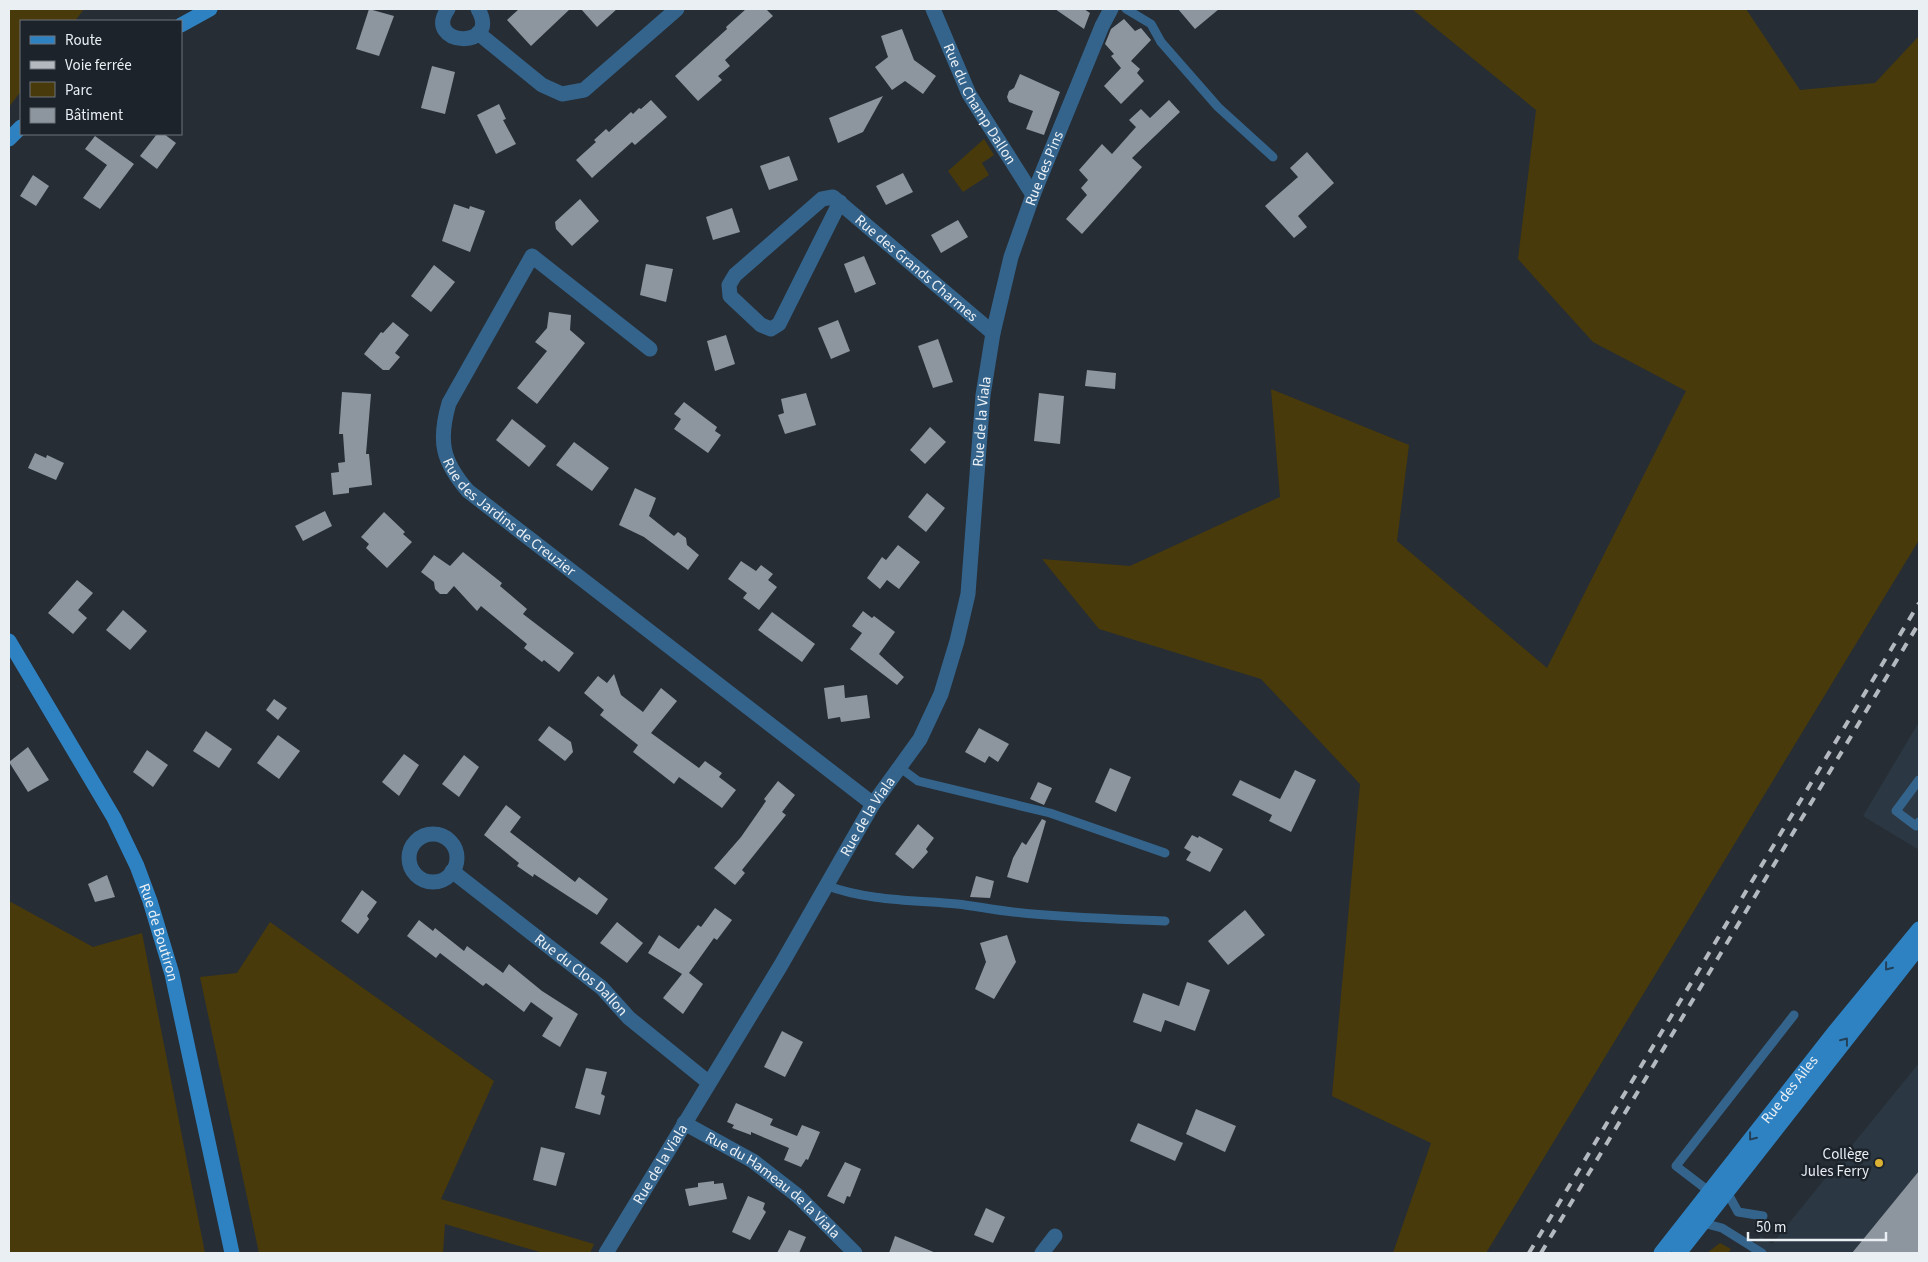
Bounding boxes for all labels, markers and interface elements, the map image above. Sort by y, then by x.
legend [20,20,182,135]
text: Route [65,30,102,51]
street label: Rue du Champ Dallon [938,40,1021,169]
text: Voie ferrée [65,55,132,76]
text: Parc [65,80,92,101]
text: Bâtiment [65,105,123,126]
street label: Rue des Pins [1020,128,1069,209]
street label: Rue des Grands Charmes [850,210,982,327]
street label: Rue de la Viala [968,375,997,468]
street label: Rue des Jardins de Creuzier [437,455,581,582]
street label: Rue de la Viala [835,772,901,861]
street label: Rue de Boutiron [133,881,183,983]
street label: Rue du Clos Dallon [530,929,632,1021]
one-way arrow [1885,961,1894,970]
one-way arrow [1839,1037,1848,1046]
street label: Rue des Ailes [1756,1051,1823,1128]
street label: Rue de la Viala [628,1120,693,1209]
street label: Rue du Hameau de la Viala [701,1127,845,1244]
one-way arrow [1750,1131,1758,1140]
place label: Collège Jules Ferry [1801,1144,1869,1182]
marker: Collège Jules Ferry [1873,1157,1885,1169]
scale bar [1748,1210,1886,1242]
text: 50 m [1756,1217,1786,1238]

